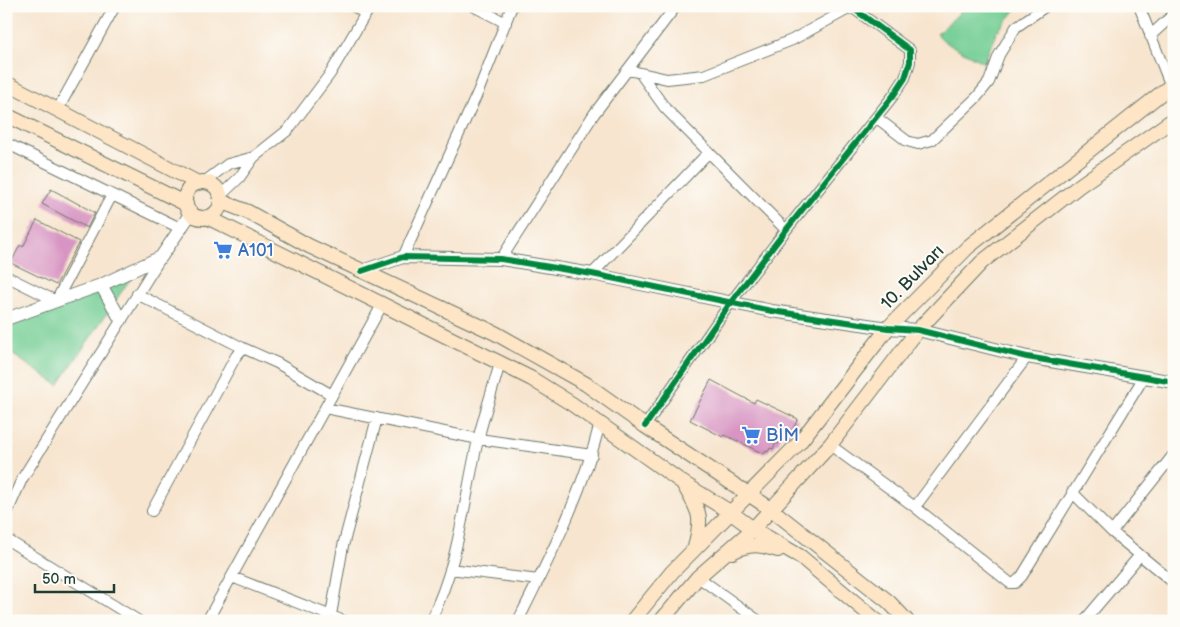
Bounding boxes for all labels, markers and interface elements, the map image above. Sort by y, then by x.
supermarket icon: A101 [212,239,234,261]
place label: A101 [238,240,274,261]
street label: 10. Bulvarı [876,241,948,314]
supermarket icon: BİM [740,424,762,446]
place label: BİM [766,424,799,446]
scale bar [35,562,114,594]
text: 50 m [42,570,76,589]

